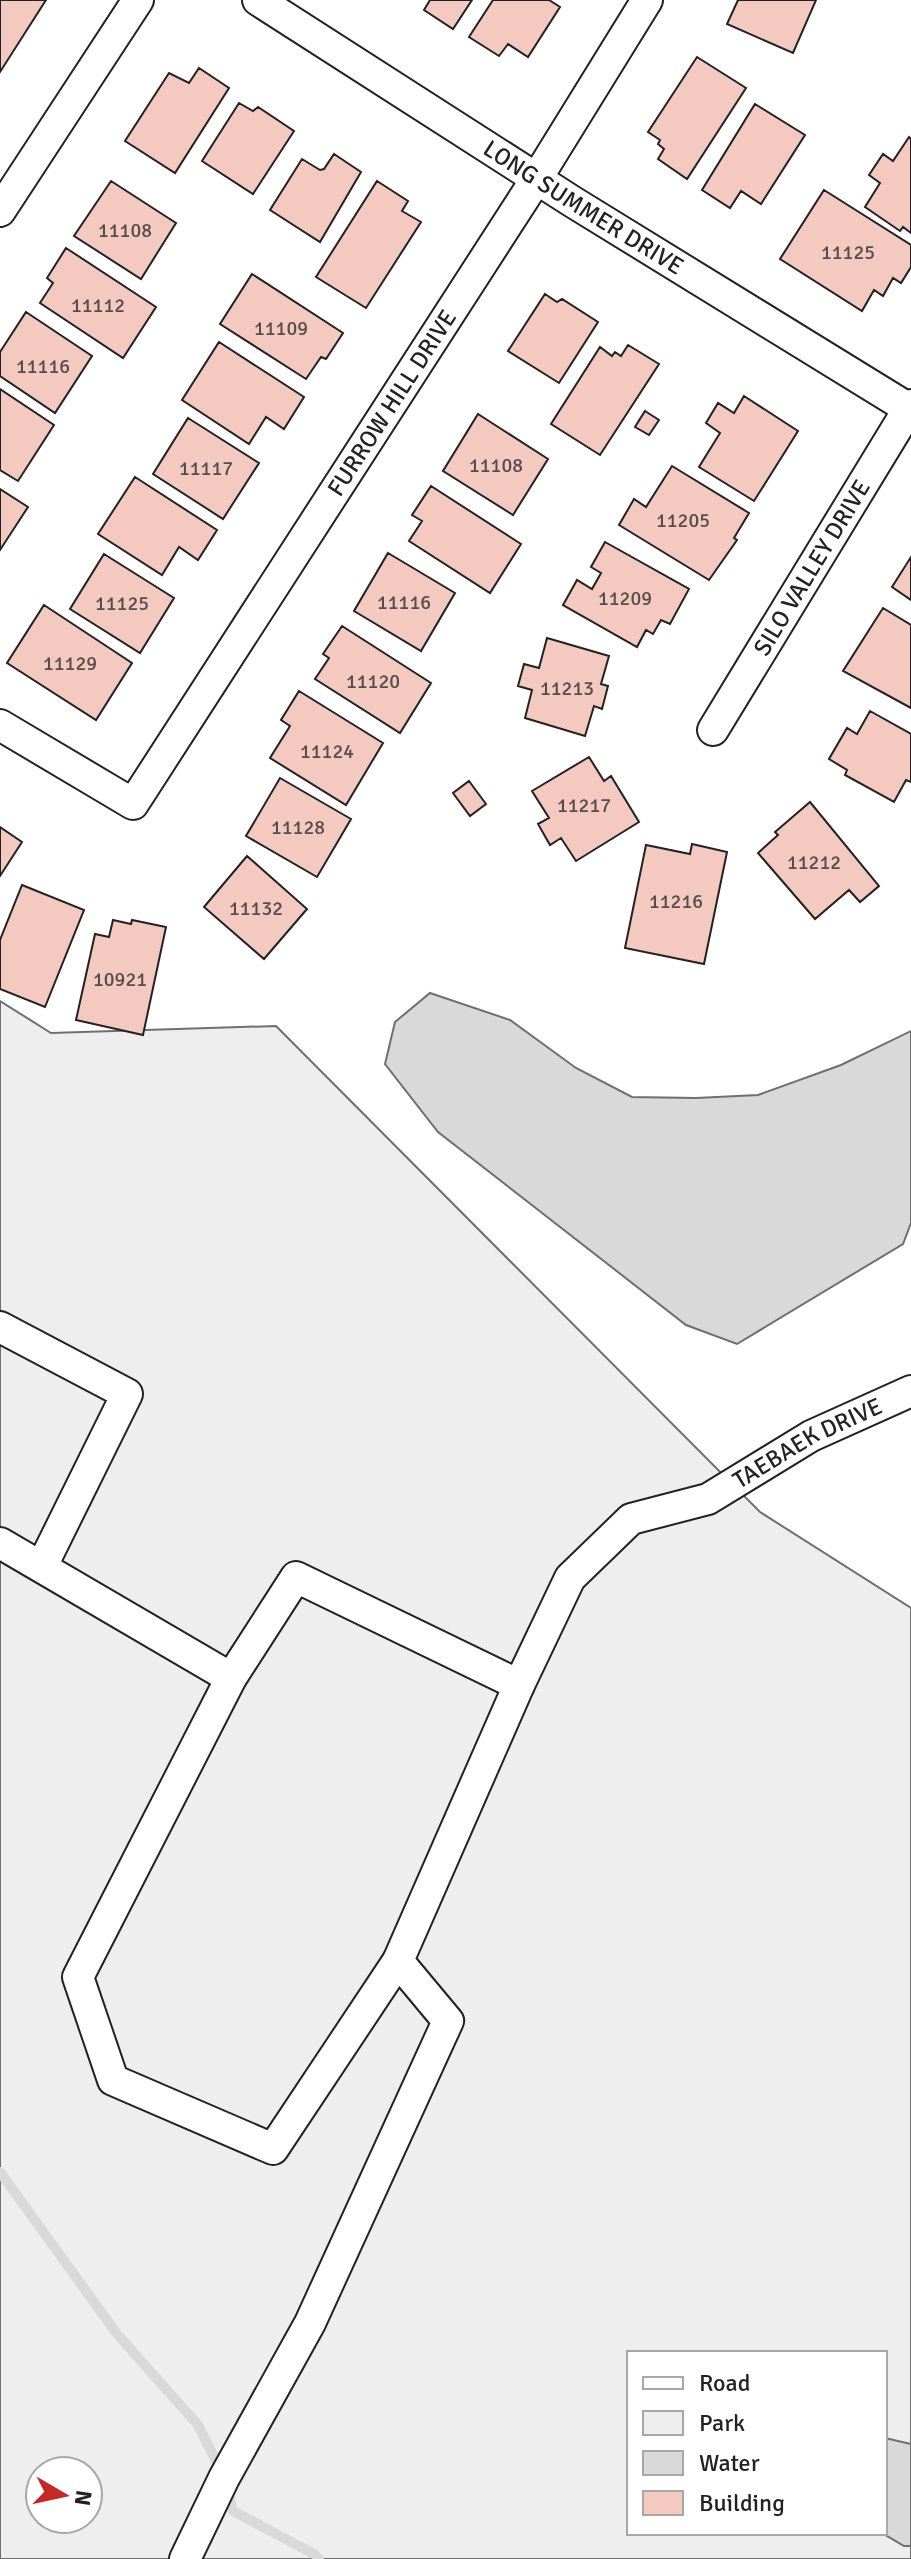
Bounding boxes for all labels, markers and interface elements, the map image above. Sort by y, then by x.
street label: LONG SUMMER DRIVE [478,134,689,281]
house number: 11108 [98,218,152,243]
house number: 11125 [821,240,875,265]
house number: 11112 [71,293,125,318]
street label: FURROW HILL DRIVE [321,304,463,502]
house number: 11109 [254,316,308,341]
house number: 11116 [16,354,70,379]
house number: 11108 [469,453,523,478]
house number: 11117 [179,456,233,481]
street label: SILO VALLEY DRIVE [747,474,877,661]
house number: 11205 [656,508,710,533]
house number: 11209 [598,586,652,611]
house number: 11116 [377,590,431,615]
house number: 11125 [95,591,149,616]
house number: 11129 [43,651,97,676]
house number: 11120 [346,669,400,694]
house number: 11213 [540,676,594,701]
house number: 11124 [300,739,354,764]
house number: 11217 [557,793,611,818]
house number: 11128 [271,815,325,840]
house number: 11212 [787,850,841,875]
house number: 11216 [649,889,703,914]
house number: 11132 [229,896,283,921]
house number: 10921 [93,967,147,992]
street label: TAEBAEK DRIVE [727,1391,887,1495]
legend [627,2351,887,2535]
text: Road [699,2368,750,2398]
text: Park [699,2408,745,2438]
text: Water [699,2448,760,2478]
north arrow [24,2455,104,2535]
text: N [69,2488,98,2508]
text: Building [699,2488,785,2518]

